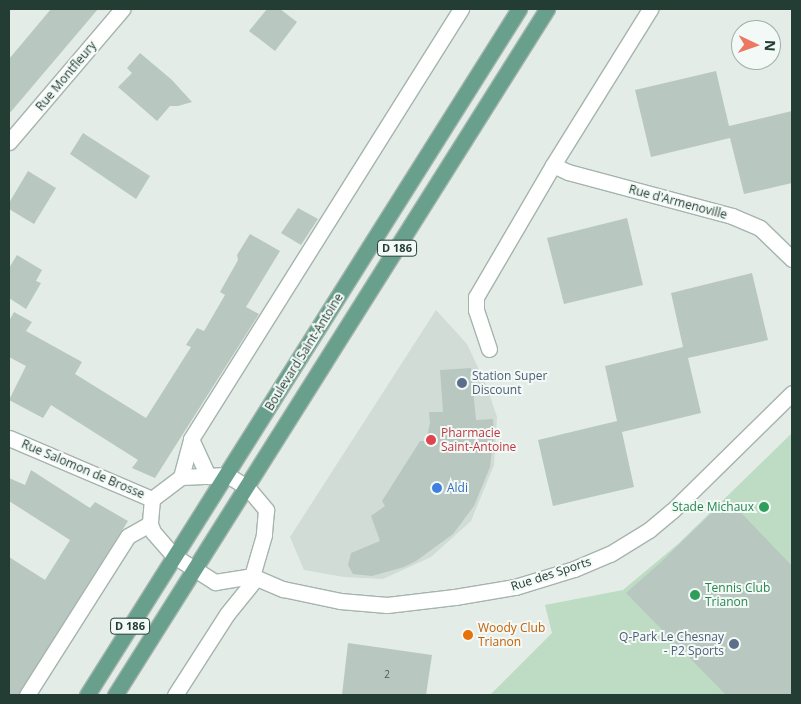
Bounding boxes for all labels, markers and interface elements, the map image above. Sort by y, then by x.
north arrow [731,20,781,70]
street label: Rue Montfleury [33,38,99,114]
text: N [761,40,780,52]
street label: Rue d'Armenoville [627,182,729,222]
road number: D 186 [377,240,417,256]
street label: Boulevard Saint-Antoine [262,291,346,413]
place label: Station Super Discount [472,369,547,397]
marker: Station Super Discount [456,377,468,389]
place label: Pharmacie Saint-Antoine [441,426,516,454]
marker: Pharmacie Saint-Antoine [425,434,437,446]
street label: Rue Salomon de Brosse [19,437,147,501]
place label: Aldi [447,481,468,495]
marker: Aldi [431,482,443,494]
place label: Stade Michaux [672,500,754,514]
marker: Stade Michaux [758,501,770,513]
street label: Rue des Sports [509,554,593,594]
place label: Tennis Club Trianon [705,581,770,609]
marker: Tennis Club Trianon [689,589,701,601]
road number: D 186 [110,618,150,634]
place label: Woody Club Trianon [478,621,545,649]
marker: Woody Club Trianon [462,629,474,641]
place label: Q-Park Le Chesnay - P2 Sports [619,630,724,658]
marker: Q-Park Le Chesnay - P2 Sports [728,638,740,650]
house number: 2 [384,669,390,681]

